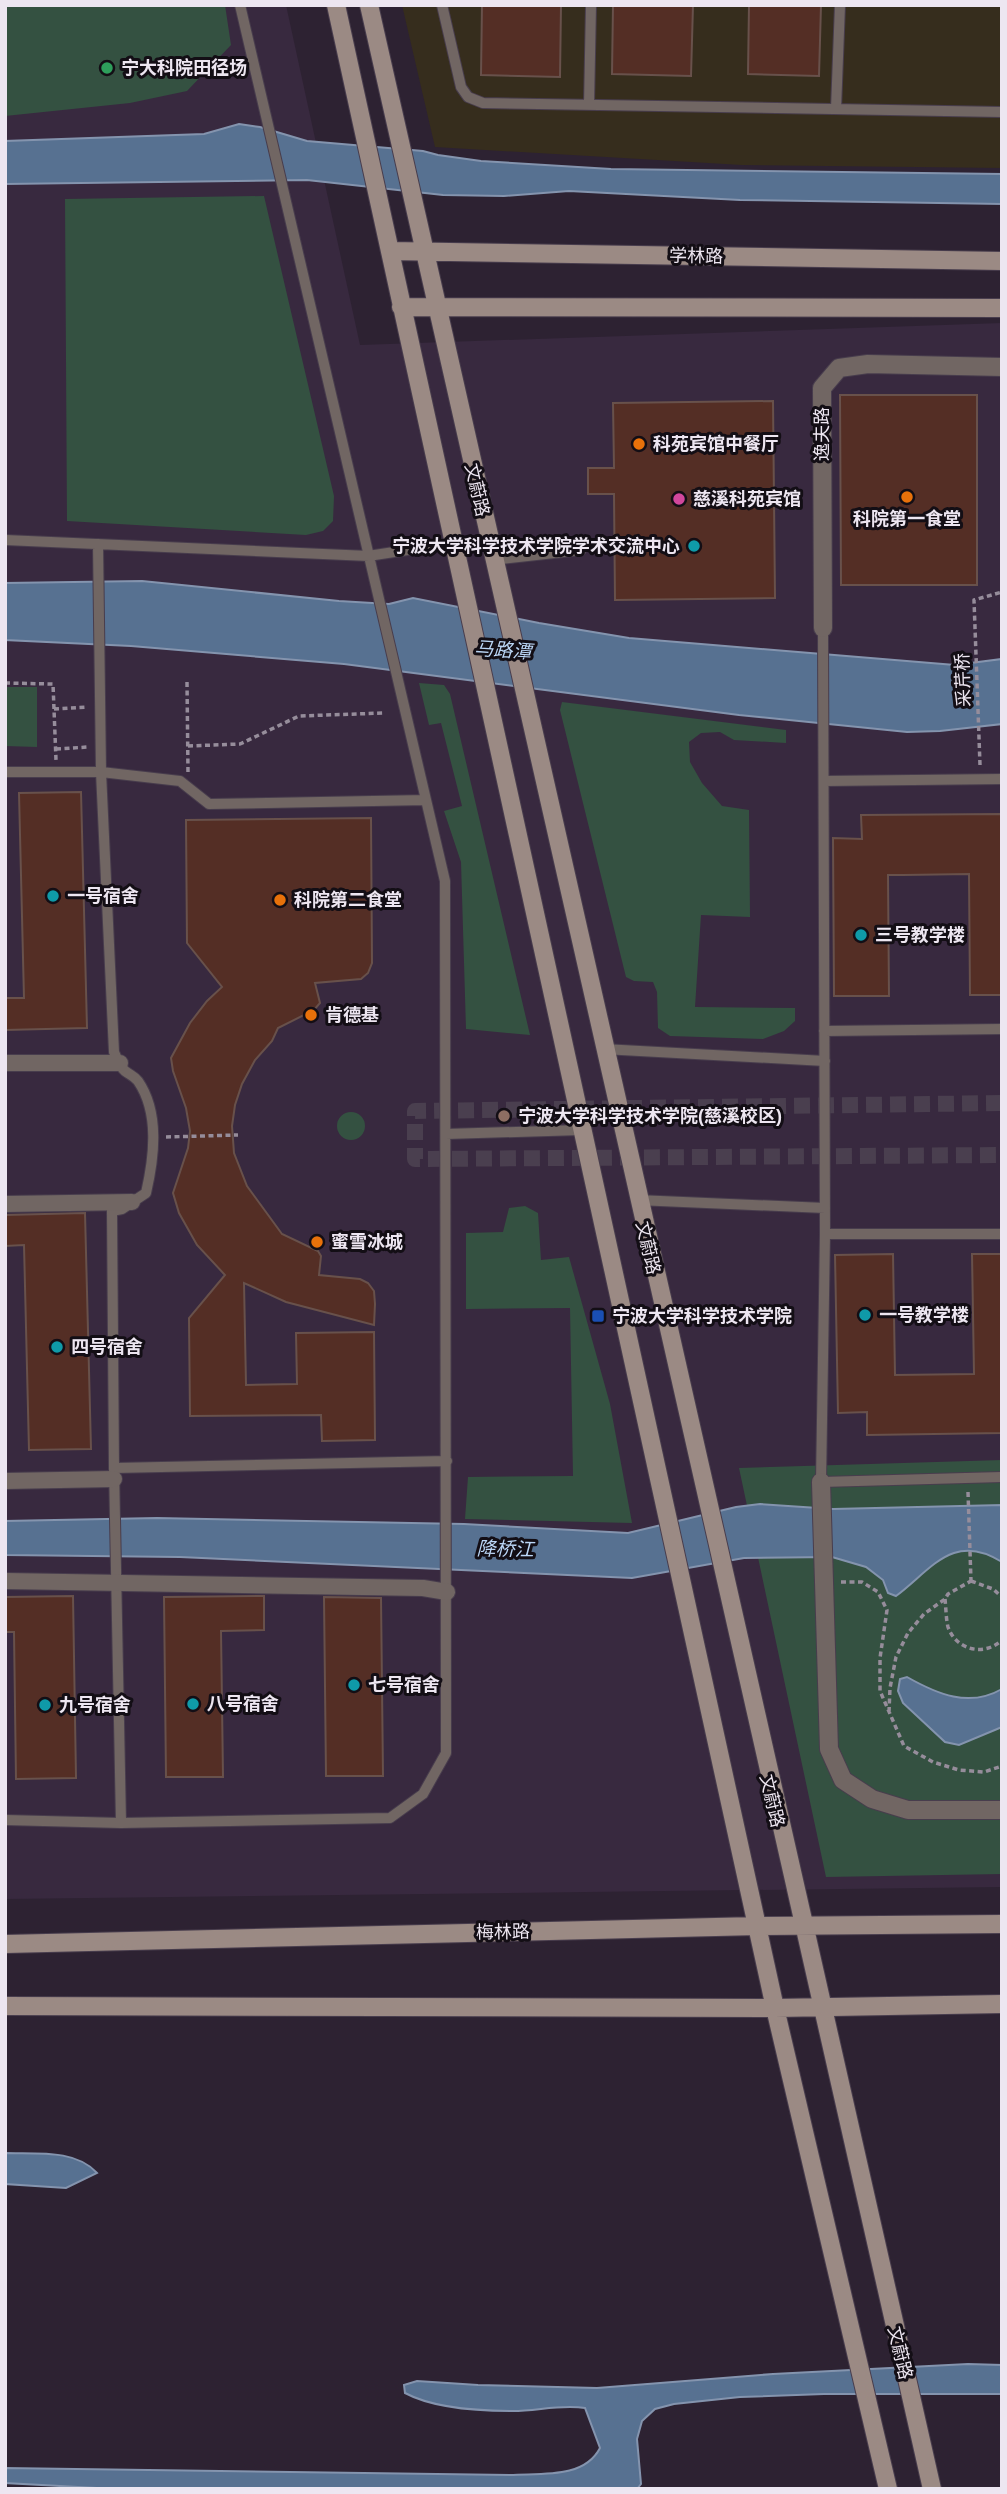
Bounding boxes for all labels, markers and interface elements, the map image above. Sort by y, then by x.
place label: 宁大科院田径场 [121,58,247,78]
marker: 宁大科院田径场 [99,60,115,76]
street label: 学林路 [669,246,723,266]
street label: 逸夫路 [812,407,832,461]
place label: 科苑宾馆中餐厅 [653,434,779,454]
marker: 科苑宾馆中餐厅 [631,436,647,452]
street label: 文蔚路 [461,461,493,519]
place label: 慈溪科苑宾馆 [693,489,801,509]
marker: 科院第一食堂 [899,489,915,505]
marker: 慈溪科苑宾馆 [671,491,687,507]
place label: 科院第一食堂 [853,509,961,529]
place label: 宁波大学科学技术学院学术交流中心 [392,536,680,556]
marker: 宁波大学科学技术学院学术交流中心 [686,538,702,554]
water label: 马路潭 [474,638,535,663]
street label: 采芹桥 [952,653,974,707]
place label: 一号宿舍 [67,886,139,906]
marker: 一号宿舍 [45,888,61,904]
place label: 科院第二食堂 [294,890,402,910]
marker: 科院第二食堂 [272,892,288,908]
place label: 三号教学楼 [875,925,965,945]
marker: 三号教学楼 [853,927,869,943]
place label: 肯德基 [325,1005,379,1025]
marker: 肯德基 [303,1007,319,1023]
place label: 宁波大学科学技术学院(慈溪校区) [518,1106,782,1126]
marker: 宁波大学科学技术学院(慈溪校区) [496,1108,512,1124]
street label: 文蔚路 [632,1219,664,1277]
place label: 蜜雪冰城 [331,1232,403,1252]
marker: 蜜雪冰城 [309,1234,325,1250]
place label: 一号教学楼 [879,1305,969,1325]
place label: 宁波大学科学技术学院 [612,1306,792,1326]
marker: 一号教学楼 [857,1307,873,1323]
marker: 宁波大学科学技术学院 [590,1308,606,1324]
place label: 四号宿舍 [71,1337,143,1357]
marker: 四号宿舍 [49,1339,65,1355]
water label: 降桥江 [476,1538,536,1560]
place label: 七号宿舍 [368,1675,440,1695]
marker: 七号宿舍 [346,1677,362,1693]
place label: 八号宿舍 [207,1694,279,1714]
place label: 九号宿舍 [59,1695,131,1715]
marker: 八号宿舍 [185,1696,201,1712]
marker: 九号宿舍 [37,1697,53,1713]
street label: 文蔚路 [756,1772,788,1830]
street label: 梅林路 [476,1922,530,1942]
street label: 文蔚路 [884,2324,916,2382]

